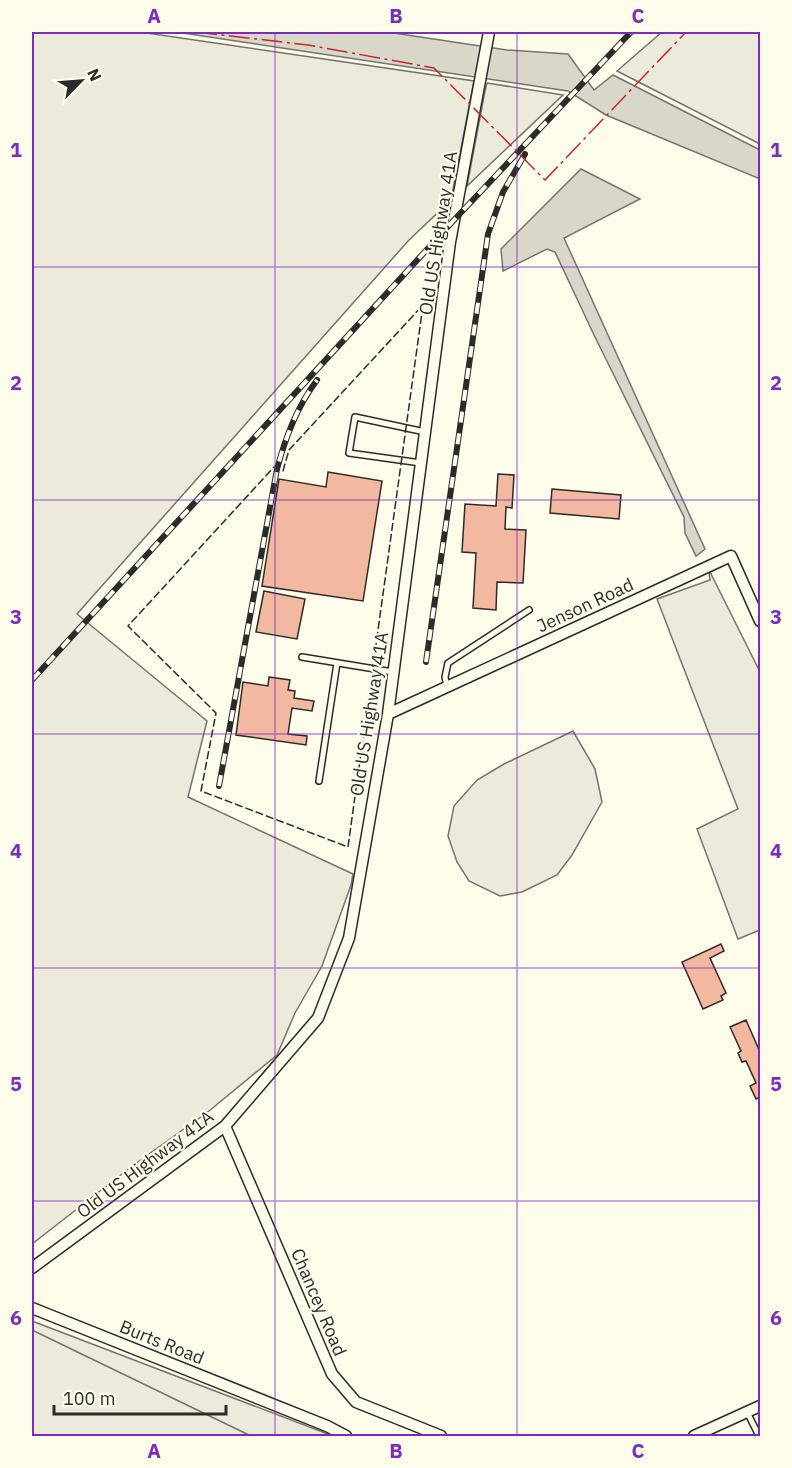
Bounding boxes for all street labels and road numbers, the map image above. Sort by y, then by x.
street label: Old US Highway 41A [414,149,462,317]
street label: Jenson Road [533,573,637,637]
street label: Old US Highway 41A [345,630,393,798]
street label: Old US Highway 41A [72,1105,218,1223]
street label: Chancey Road [286,1245,352,1359]
street label: Burts Road [116,1315,208,1369]

